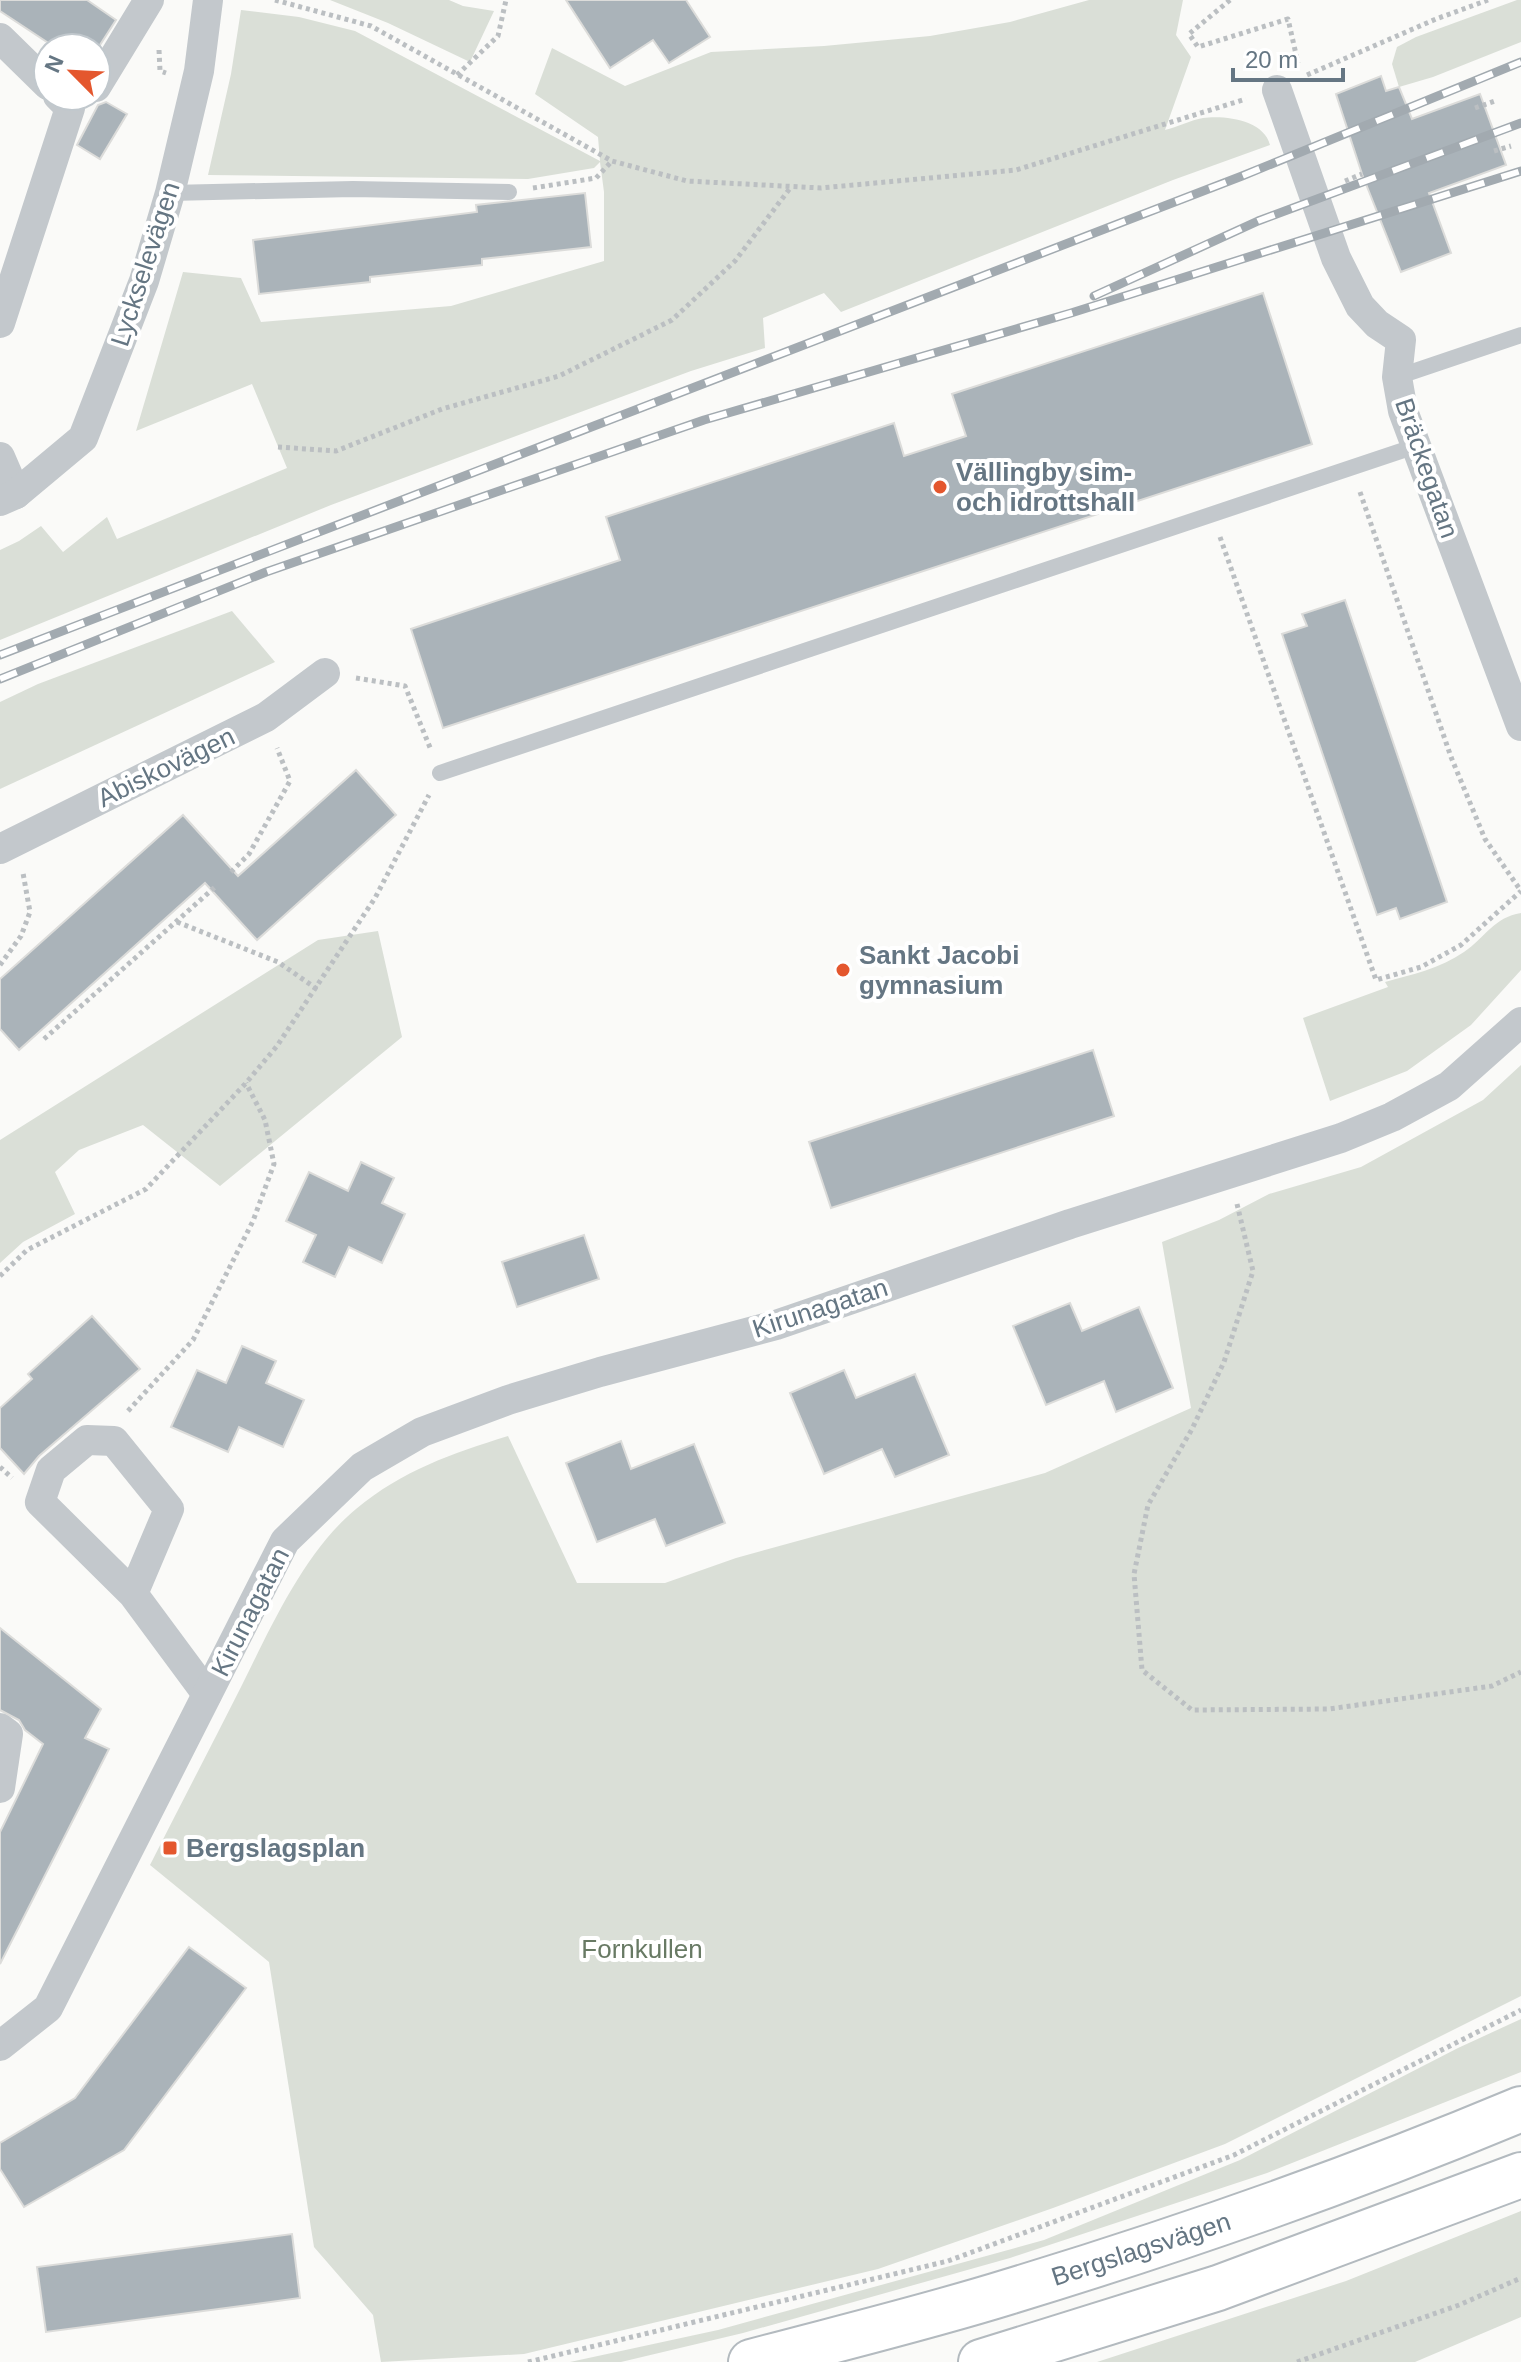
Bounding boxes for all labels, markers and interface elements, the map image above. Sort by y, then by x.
north arrow [32,32,112,112]
scale bar [1233,32,1343,82]
text: 20 m [1245,46,1298,73]
text: N [40,52,69,76]
street label: Lyckselevägen [104,178,186,350]
street label: Bräckegatan [1389,394,1465,542]
place label: Vällingby sim- och idrottshall [956,457,1135,517]
marker: Vällingby sim- och idrottshall [931,478,949,496]
street label: Abiskovägen [93,721,239,813]
place label: Sankt Jacobi gymnasium [859,940,1019,1000]
marker: Sankt Jacobi gymnasium [834,961,852,979]
street label: Kirunagatan [749,1272,891,1344]
street label: Kirunagatan [205,1543,295,1681]
place label: Bergslagsplan [186,1833,365,1863]
marker: Bergslagsplan [161,1839,179,1857]
park label: Fornkullen [581,1934,703,1964]
street label: Bergslagsvägen [1048,2206,1234,2292]

